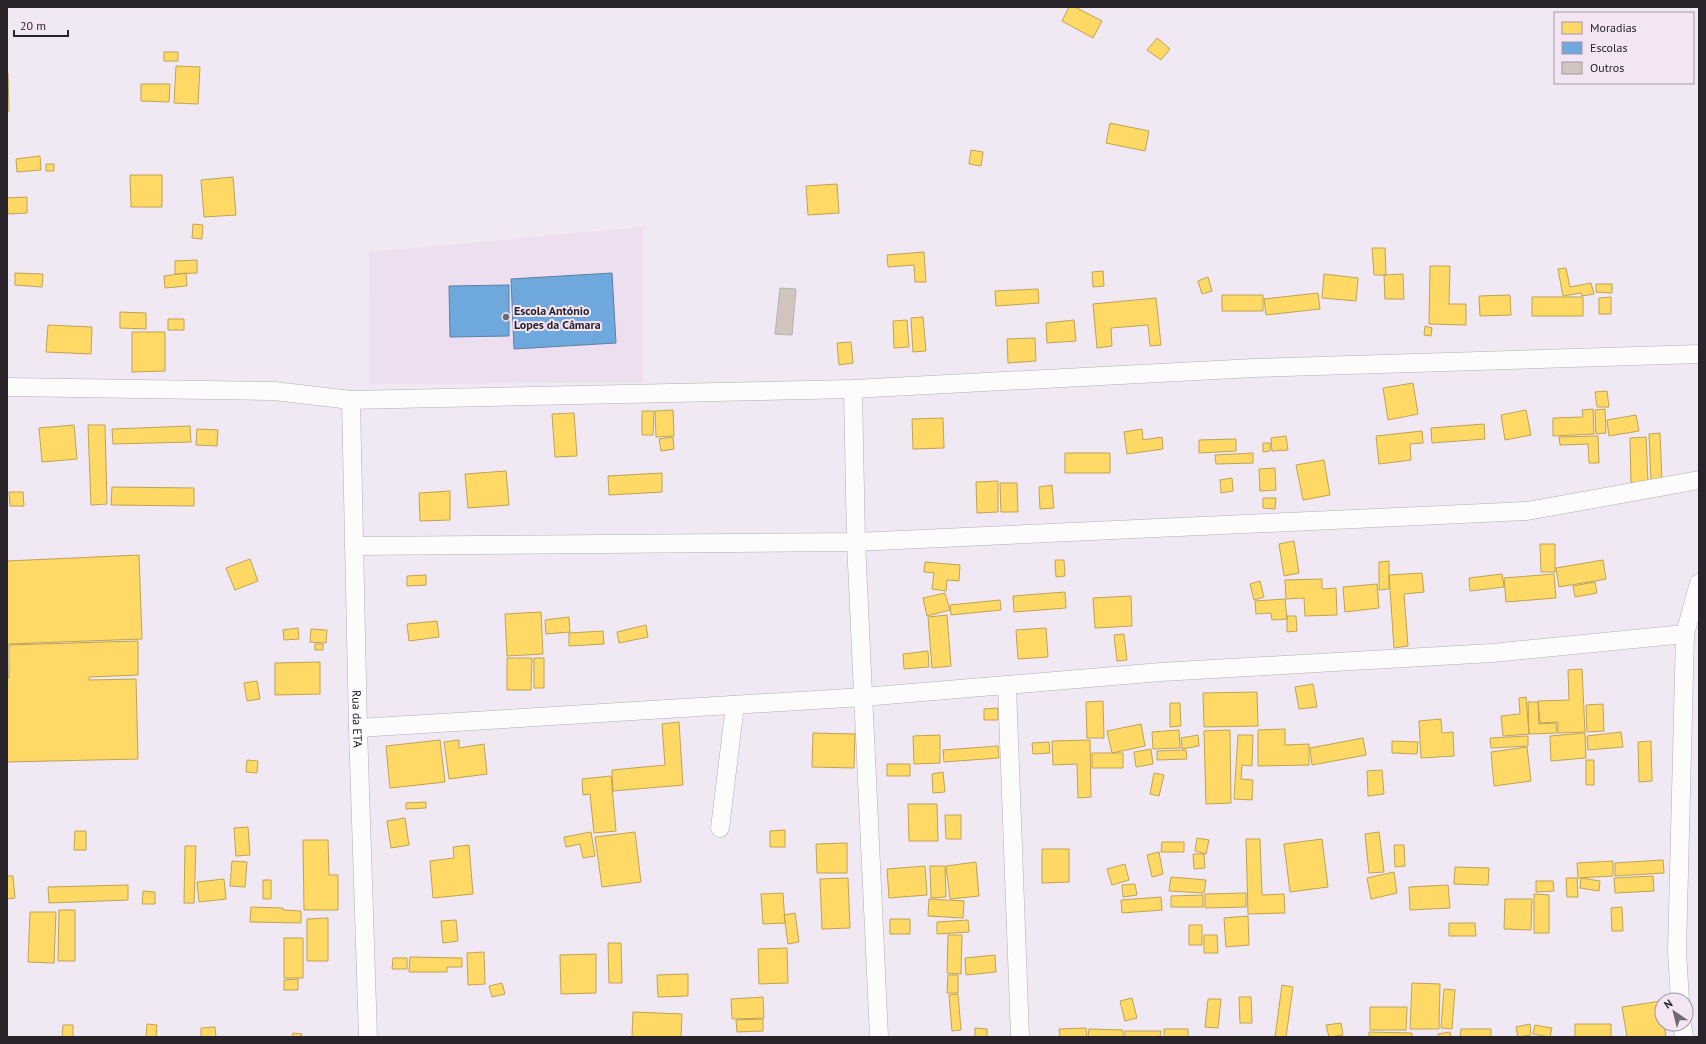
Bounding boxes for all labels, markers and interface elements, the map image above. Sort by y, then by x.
scale bar [14,12,68,38]
legend [1554,12,1694,84]
text: 20 m [20,18,46,33]
text: Moradias [1590,20,1637,35]
text: Escolas [1590,40,1628,55]
text: Outros [1590,60,1624,75]
place label: Escola António Lopes da Câmara [514,303,601,332]
marker: Escola António Lopes da Câmara [501,312,511,322]
street label: Rua da ETA [350,690,366,748]
north arrow [1654,992,1694,1032]
text: N [1661,996,1675,1012]

